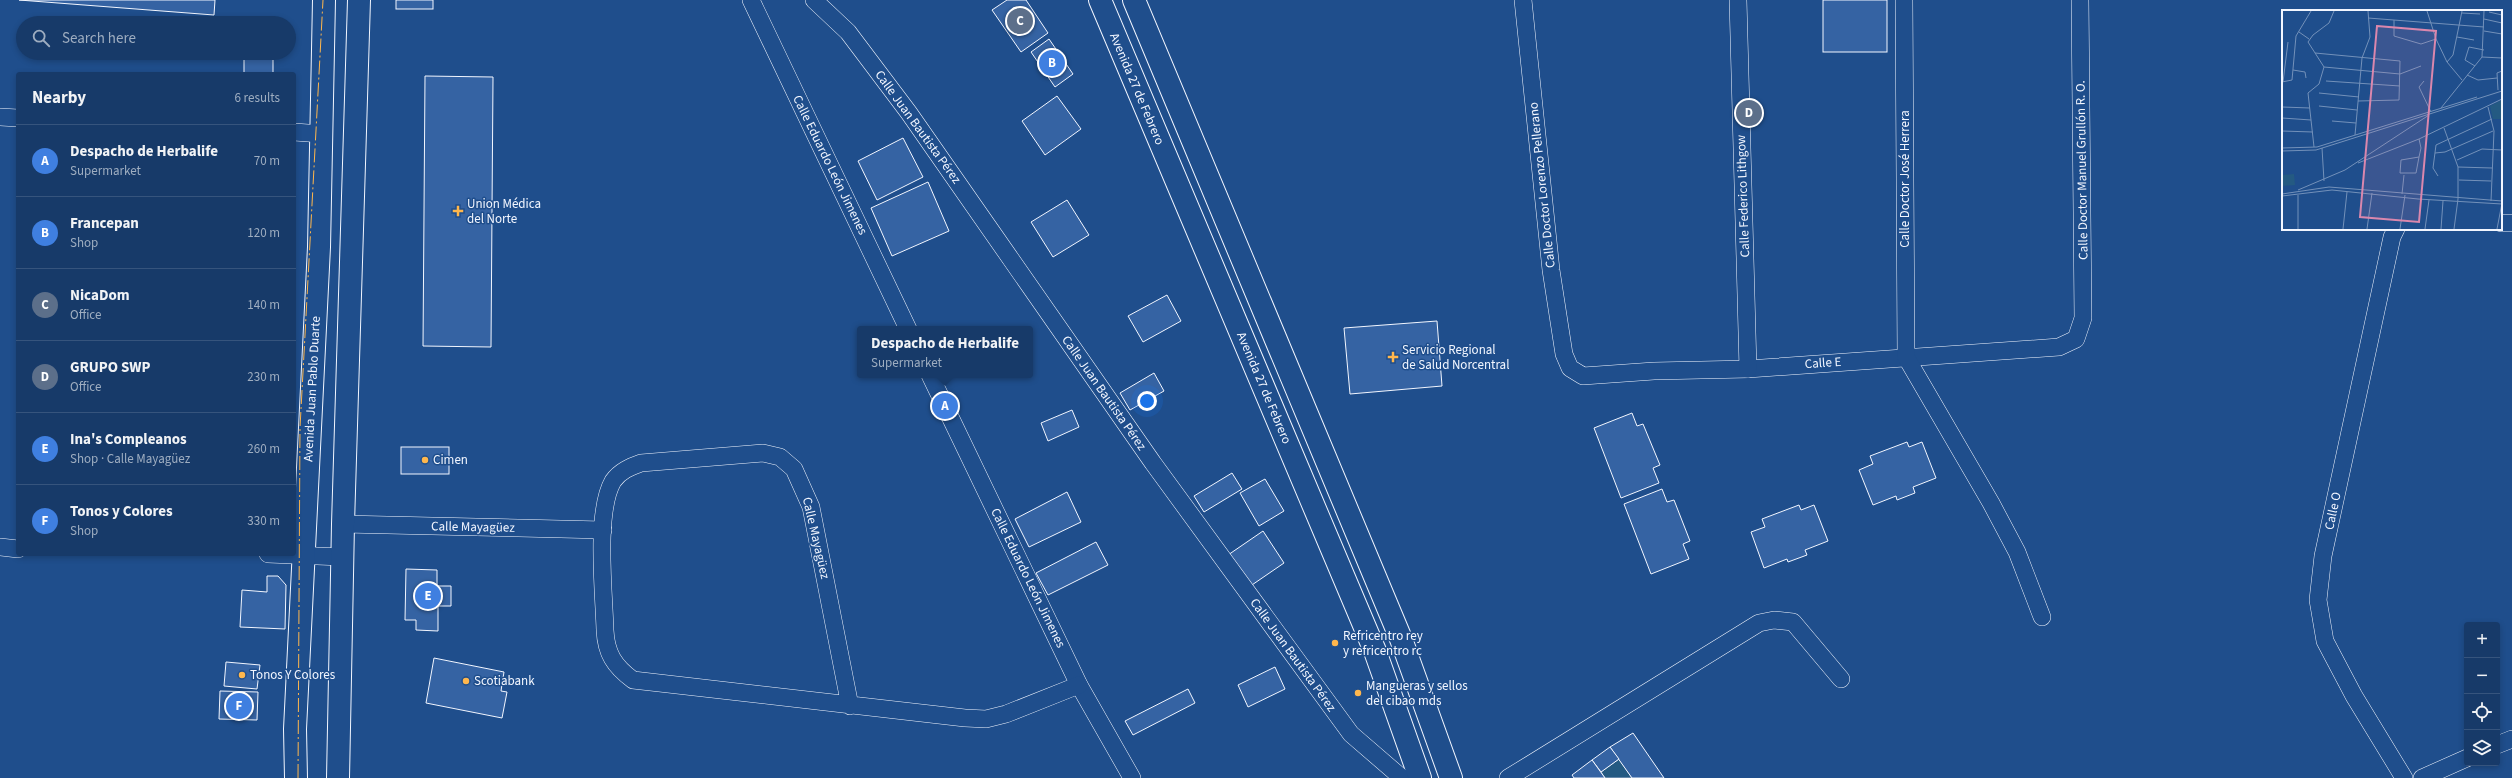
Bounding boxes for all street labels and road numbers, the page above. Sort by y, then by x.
street label: Avenida 27 de Febrero [1105,30,1169,148]
street label: Calle Juan Bautista Pérez [871,67,966,188]
street label: Calle Doctor Manuel Grullón R. O. [2071,80,2093,260]
street label: Calle Eduardo León Jimenes [788,92,872,238]
street label: Calle Doctor Lorenzo Pellerano [1524,101,1560,269]
street label: Calle Doctor José Herrera [1896,110,1914,248]
street label: Calle Federico Lithgow [1732,134,1754,258]
street label: Avenida Juan Pablo Duarte [299,316,325,462]
street label: Avenida 27 de Febrero [1232,329,1296,447]
street label: Calle Juan Bautista Pérez [1058,332,1151,454]
street label: Calle E [1804,353,1842,373]
street label: Calle O [2320,490,2346,532]
street label: Calle Mayagüez [798,495,834,581]
street label: Calle Eduardo León Jimenes [986,505,1070,651]
street label: Calle Mayagüez [431,517,515,537]
street label: Calle Juan Bautista Pérez [1246,595,1341,716]

